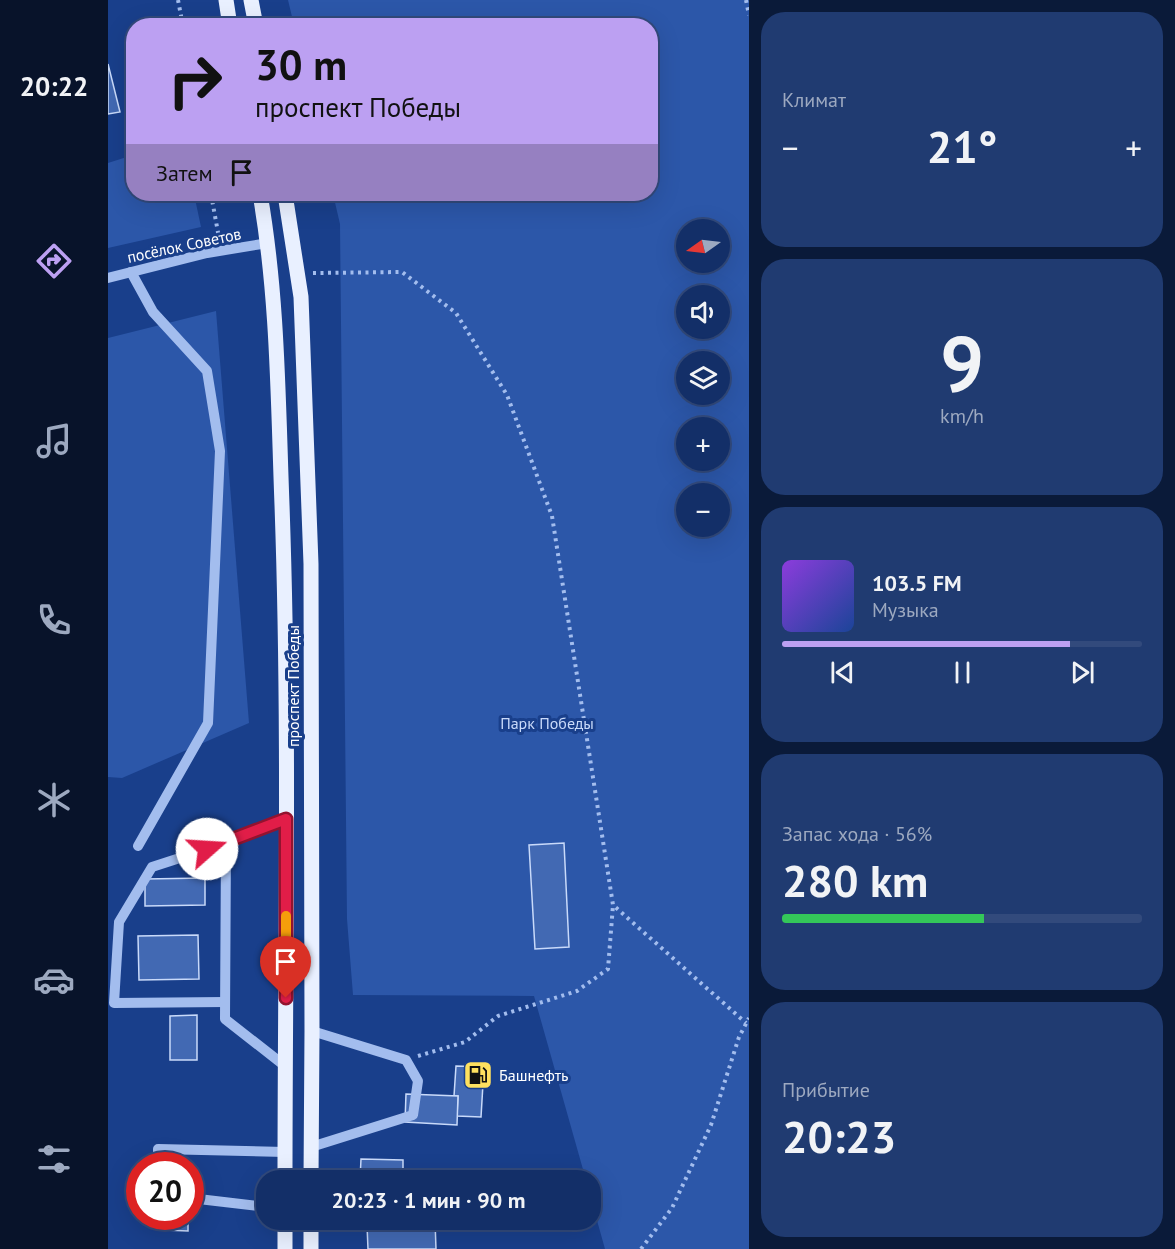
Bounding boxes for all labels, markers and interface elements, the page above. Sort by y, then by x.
text: 30 m [255,37,347,92]
icon: right [156,42,234,120]
text: 20:22 [20,69,88,103]
text: Климат [782,87,846,113]
text: проспект Победы [255,90,461,124]
text: 21° [927,117,997,175]
text: − [782,126,799,169]
text: + [1125,126,1142,169]
icon: arrive [225,156,258,189]
text: Затем [156,159,213,187]
north arrow [676,219,730,273]
map controls [676,219,730,537]
street label: посёлок Советов [125,223,243,267]
icon: directions [33,240,75,282]
button: sound [676,285,730,339]
text: 9 [940,313,984,414]
button: layers [676,351,730,405]
text: km/h [940,403,984,429]
button: + [676,417,730,471]
icon: music [33,420,75,462]
button: − [676,483,730,537]
text: 103.5 FM [872,569,962,597]
text: Музыка [872,597,939,623]
icon: phone [33,599,75,641]
street label: проспект Победы [283,625,303,747]
icon: previous [826,656,859,689]
icon: pause [946,656,979,689]
icon: next [1066,656,1099,689]
park label: Парк Победы [500,713,594,733]
icon: climate [33,779,75,821]
position arrow [175,817,239,881]
text: Запас хода · 56% [782,821,932,847]
text: 280 km [782,851,928,909]
pin [260,936,311,998]
icon: arrive [269,945,302,978]
icon: car [33,959,75,1001]
fuel station icon: Башнефть [462,1059,494,1091]
place label: Башнефть [499,1065,569,1085]
text: Прибытие [782,1077,870,1103]
text: 20:23 [782,1107,896,1165]
icon: filters [33,1138,75,1180]
speed limit sign: 20 [126,1152,204,1230]
text: 20:23 · 1 мин · 90 m [332,1186,525,1214]

